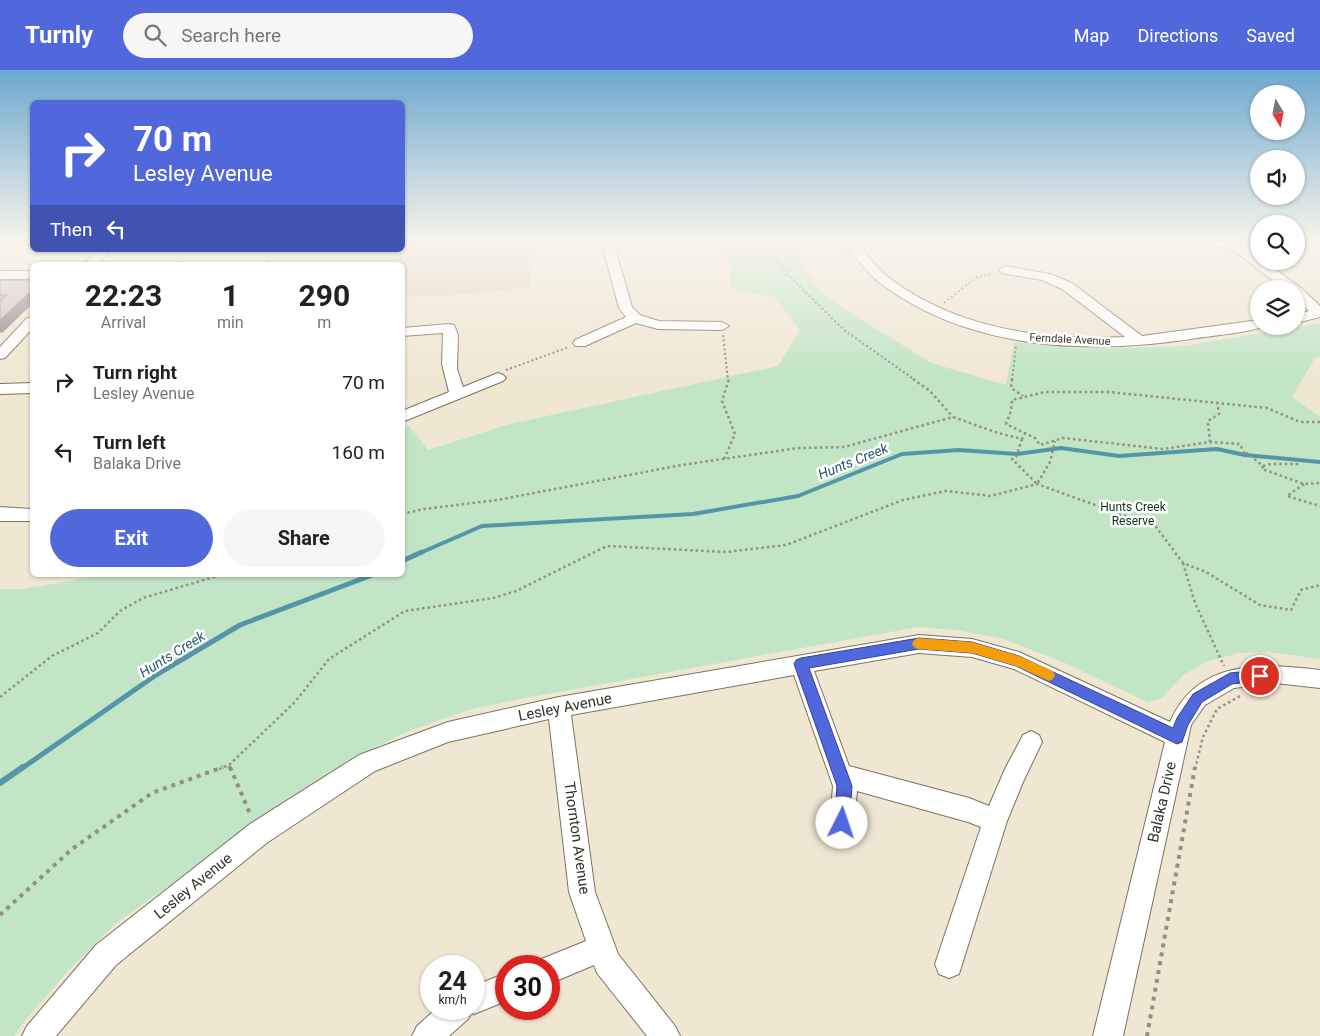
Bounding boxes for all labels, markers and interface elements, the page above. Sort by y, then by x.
search box [123,13,473,58]
text: Turnly [25,21,93,49]
icon: search [141,21,169,49]
text: Search here [181,24,281,47]
text: Map [1074,25,1109,46]
text: Directions [1137,25,1218,46]
text: Saved [1246,25,1295,46]
north arrow [1250,85,1305,140]
map controls [1250,85,1305,335]
text: 70 m [133,119,212,160]
icon: right [50,120,115,185]
button: sound [1250,150,1305,205]
text: Lesley Avenue [133,161,273,186]
icon: left [102,215,130,243]
button: search [1250,215,1305,270]
text: Then [50,218,92,241]
text: 22:23 [85,278,162,313]
text: 1 [222,278,239,313]
text: 290 [299,278,350,313]
button: layers [1250,280,1305,335]
text: Arrival [101,313,146,332]
text: min [217,313,244,332]
text: m [317,313,331,332]
street label: Ferndale Avenue [1029,331,1111,348]
text: Turn right [93,361,177,384]
icon: right [50,368,78,396]
text: 70 m [342,371,385,394]
text: Lesley Avenue [93,384,195,403]
text: Turn left [93,431,166,454]
icon: left [50,438,78,466]
water label: Hunts Creek [816,439,891,482]
text: 160 m [332,441,385,464]
text: Balaka Drive [93,454,181,473]
park label: Hunts Creek Reserve [1100,500,1167,528]
button: Exit [50,509,213,567]
button: Share [223,509,385,567]
water label: Hunts Creek [136,627,209,680]
pin [1239,655,1281,697]
icon: arrive [1246,662,1274,690]
street label: Lesley Avenue [517,689,613,725]
street label: Balaka Drive [1144,760,1180,844]
street label: Thornton Avenue [560,781,594,895]
position arrow [815,796,867,848]
street label: Lesley Avenue [150,849,236,923]
speed limit sign: 30 [495,955,560,1020]
text: 24 [438,967,467,996]
text: km/h [438,993,467,1007]

